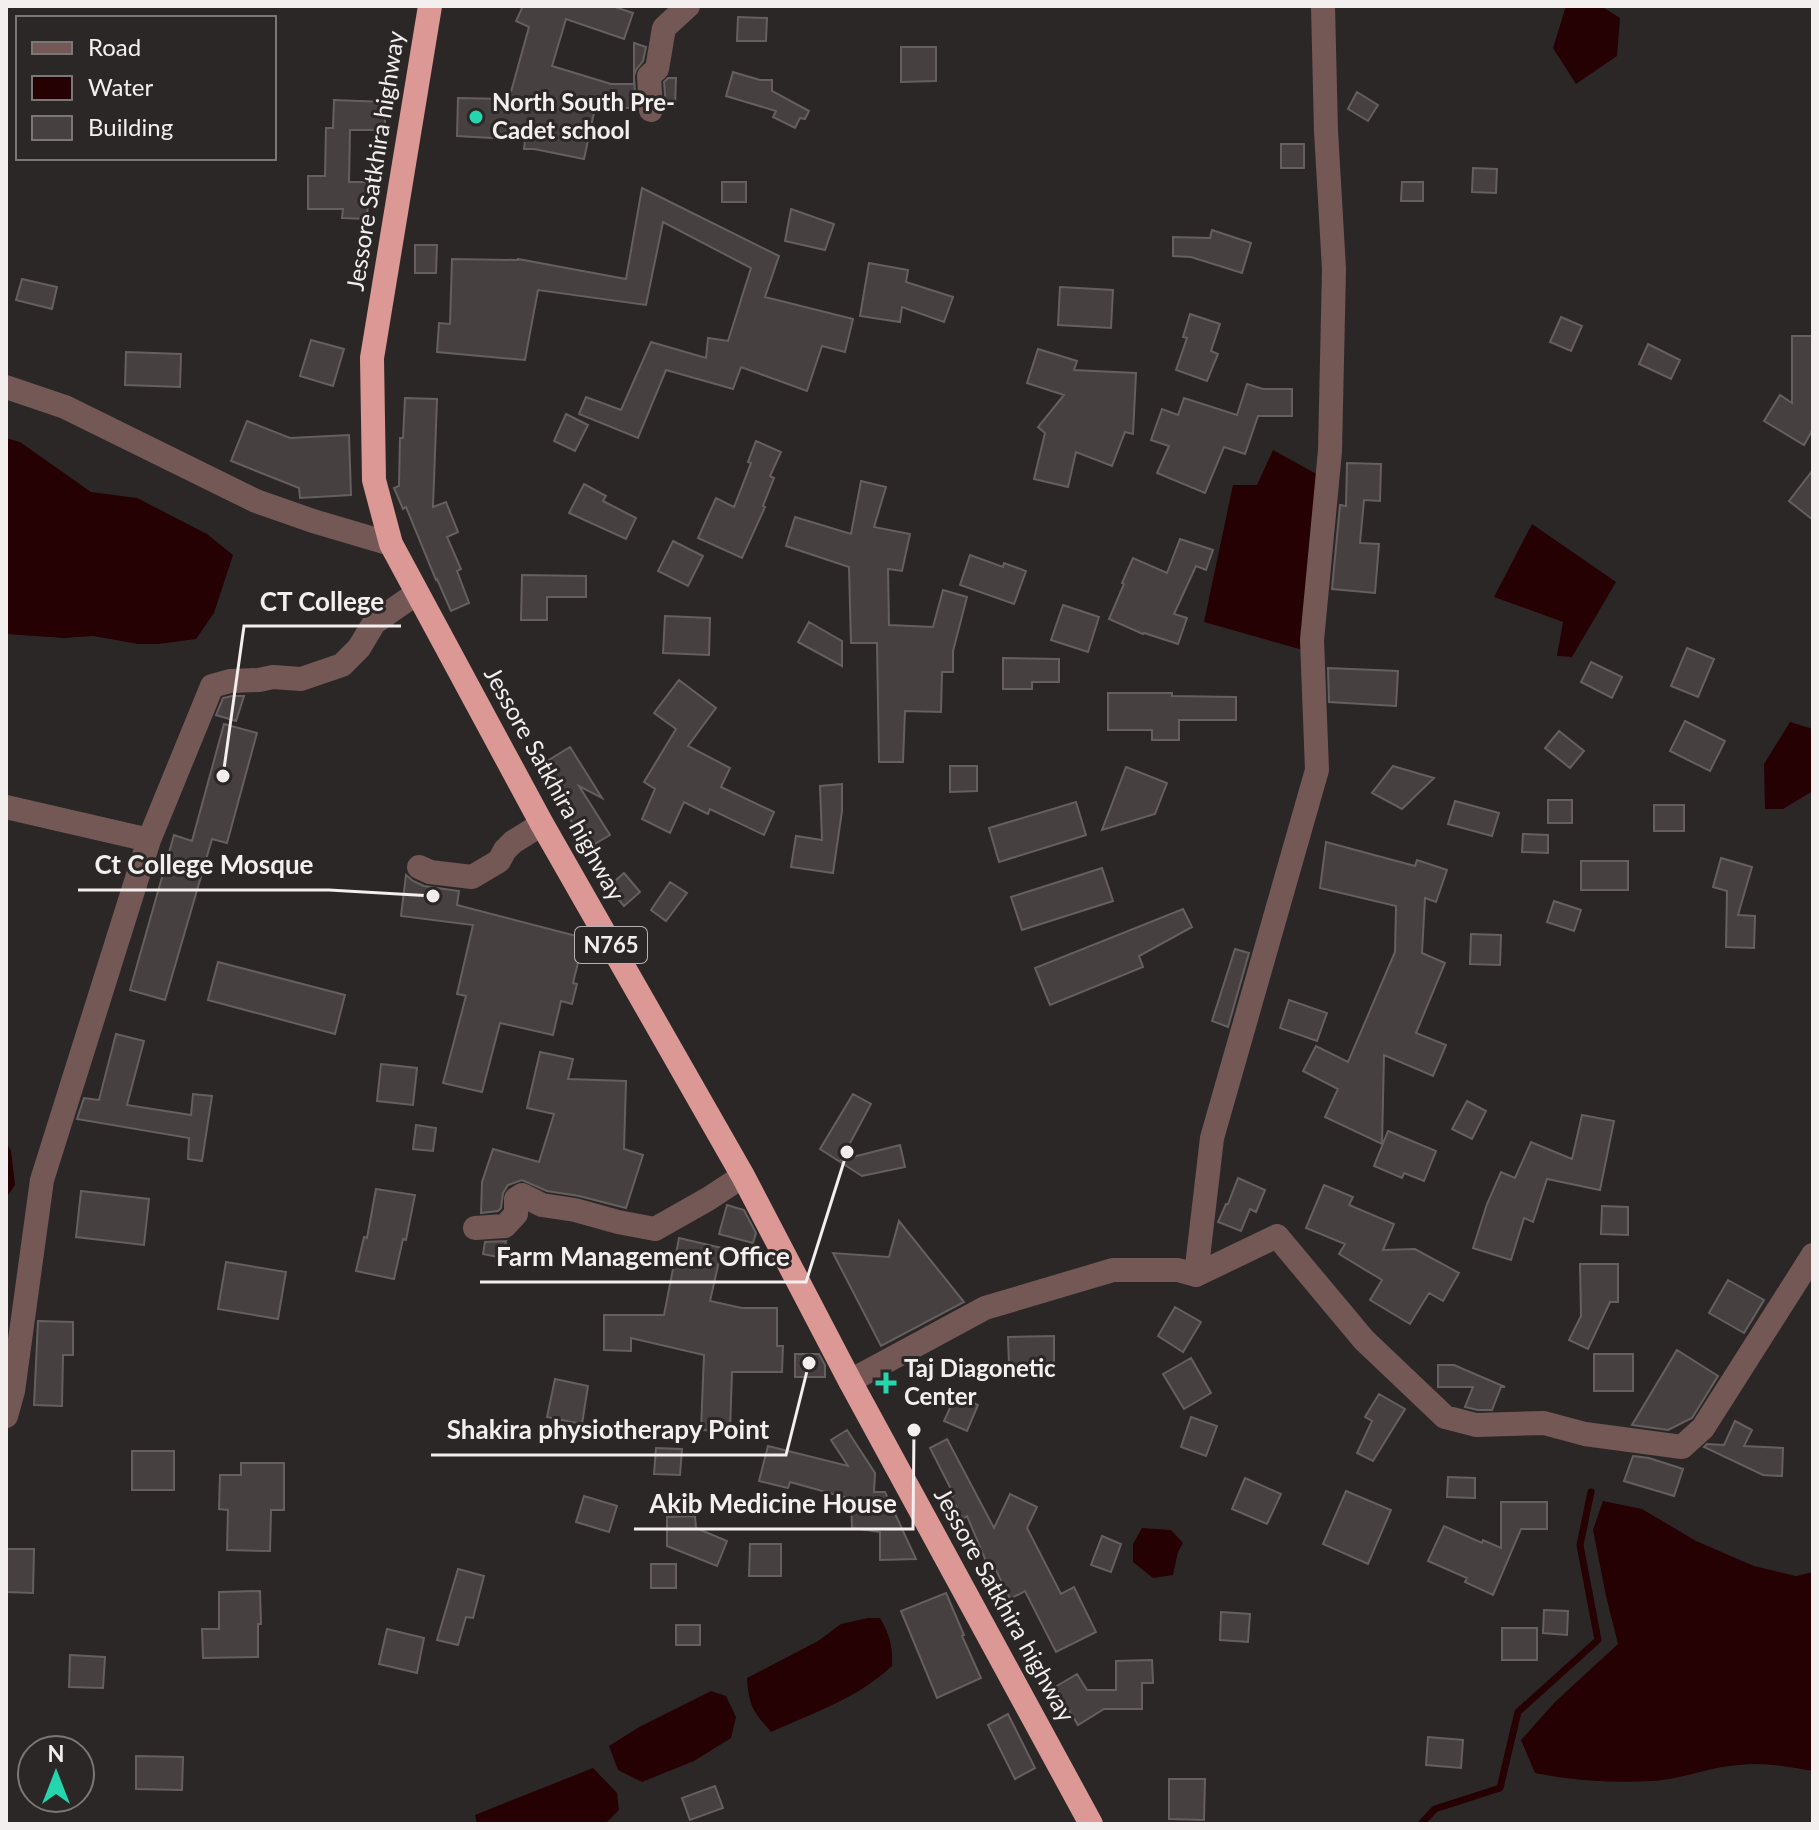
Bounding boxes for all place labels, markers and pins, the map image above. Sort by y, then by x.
place label: North South Pre- Cadet school [492,87,675,144]
marker: North South Pre- Cadet school [467,108,485,126]
callout: CT College [244,576,401,626]
callout: Ct College Mosque [78,840,329,890]
callout: Farm Management Office [480,1232,806,1282]
place label: Taj Diagonetic Center [904,1353,1056,1410]
marker: Taj Diagonetic Center [875,1372,897,1394]
callout: Shakira physiotherapy Point [431,1405,786,1455]
callout: Akib Medicine House [634,1479,913,1529]

